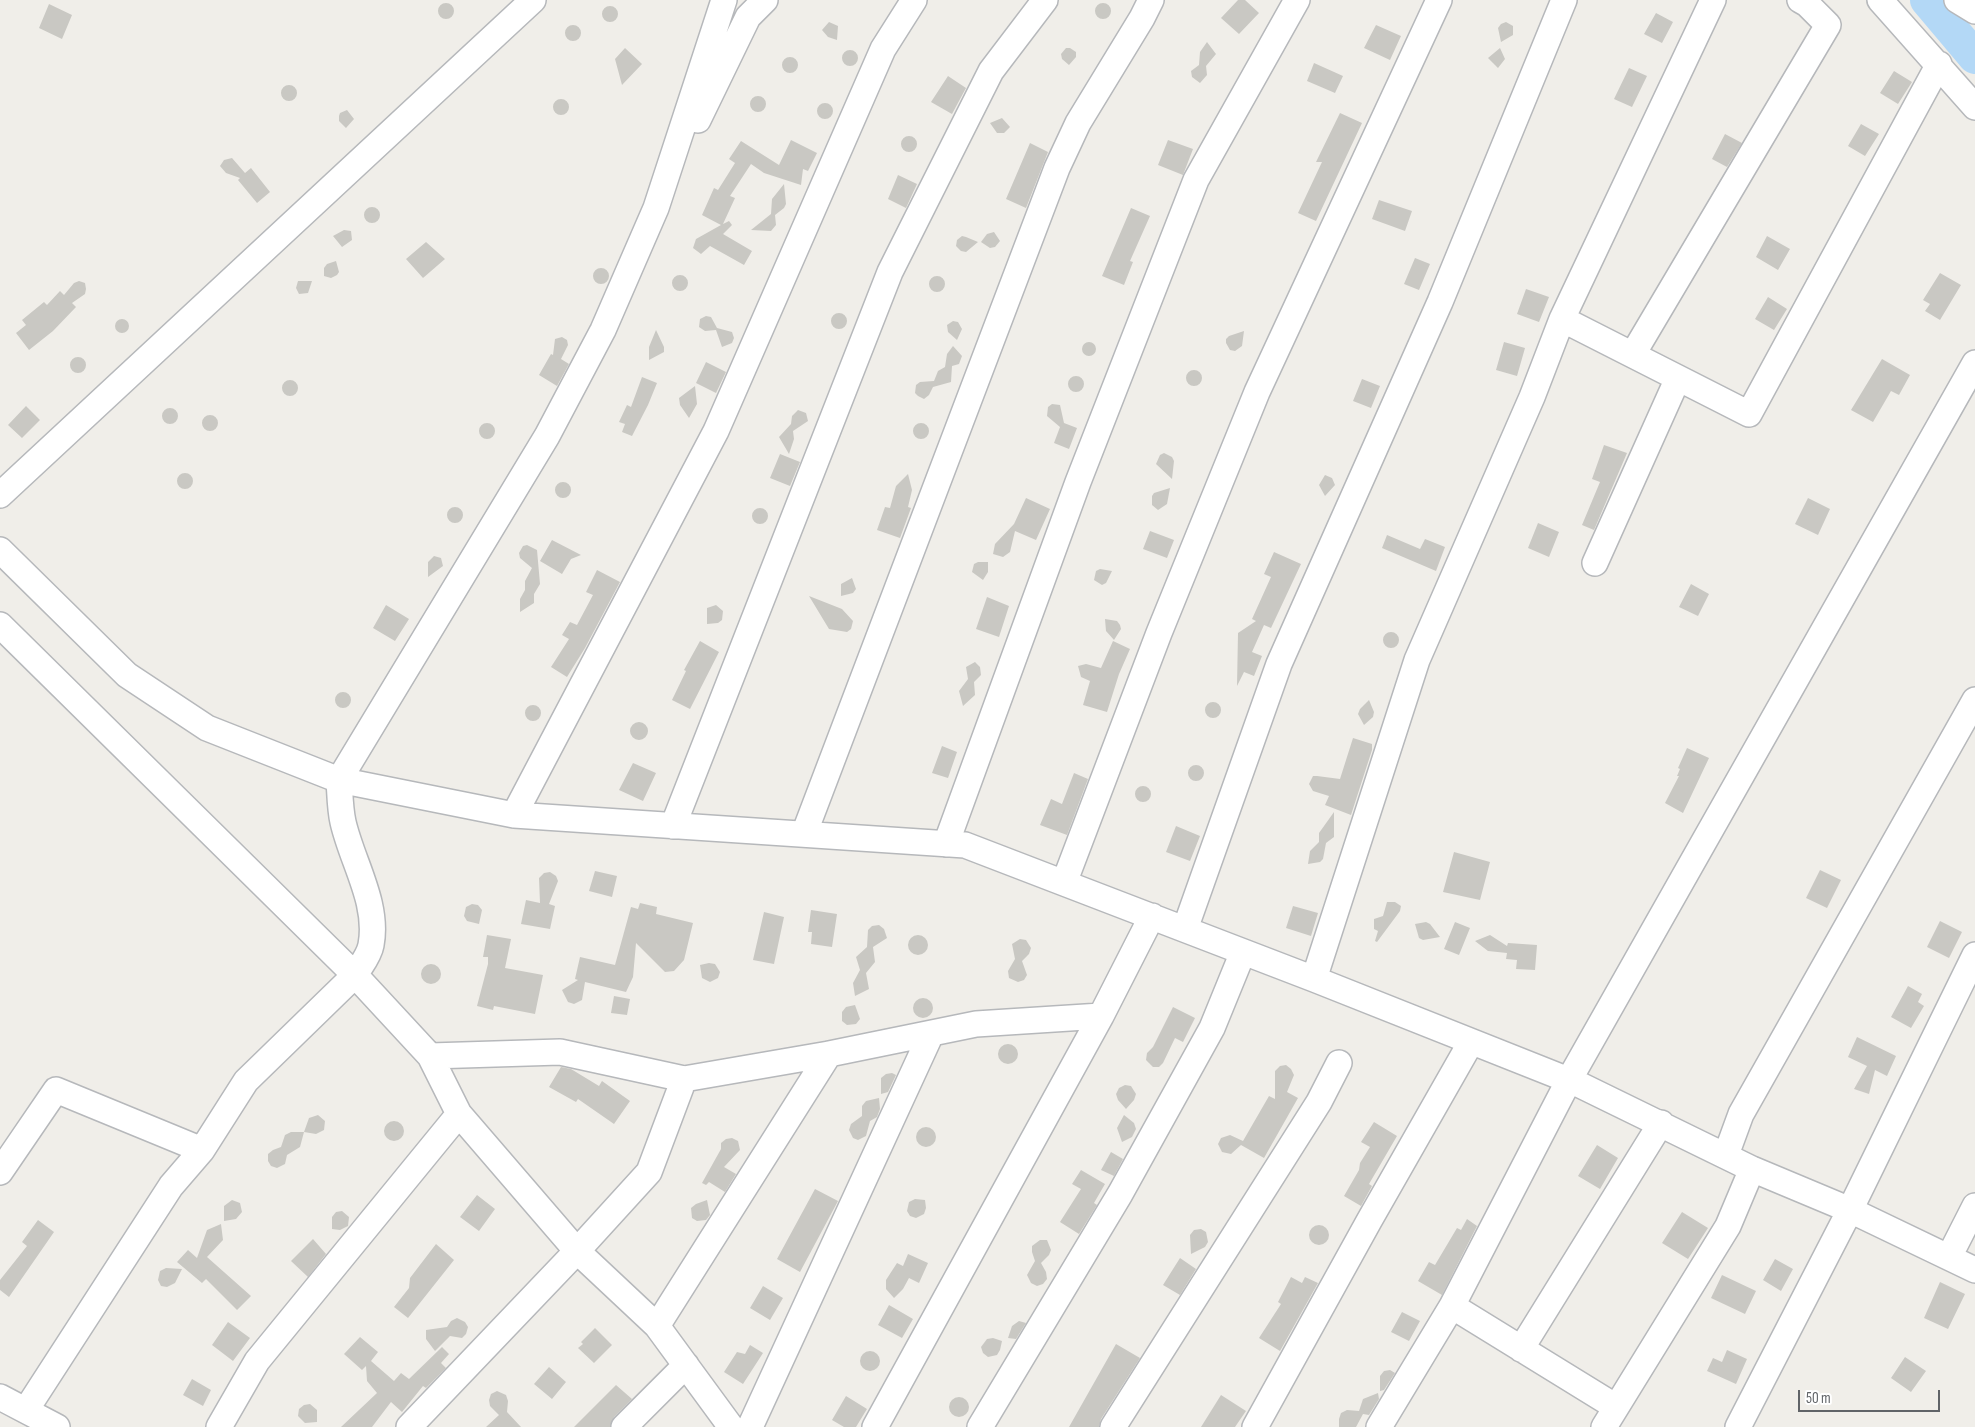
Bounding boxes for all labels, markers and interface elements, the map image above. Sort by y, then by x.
scale bar [1800,1380,1942,1412]
text: 50 m [1806,1389,1831,1408]

